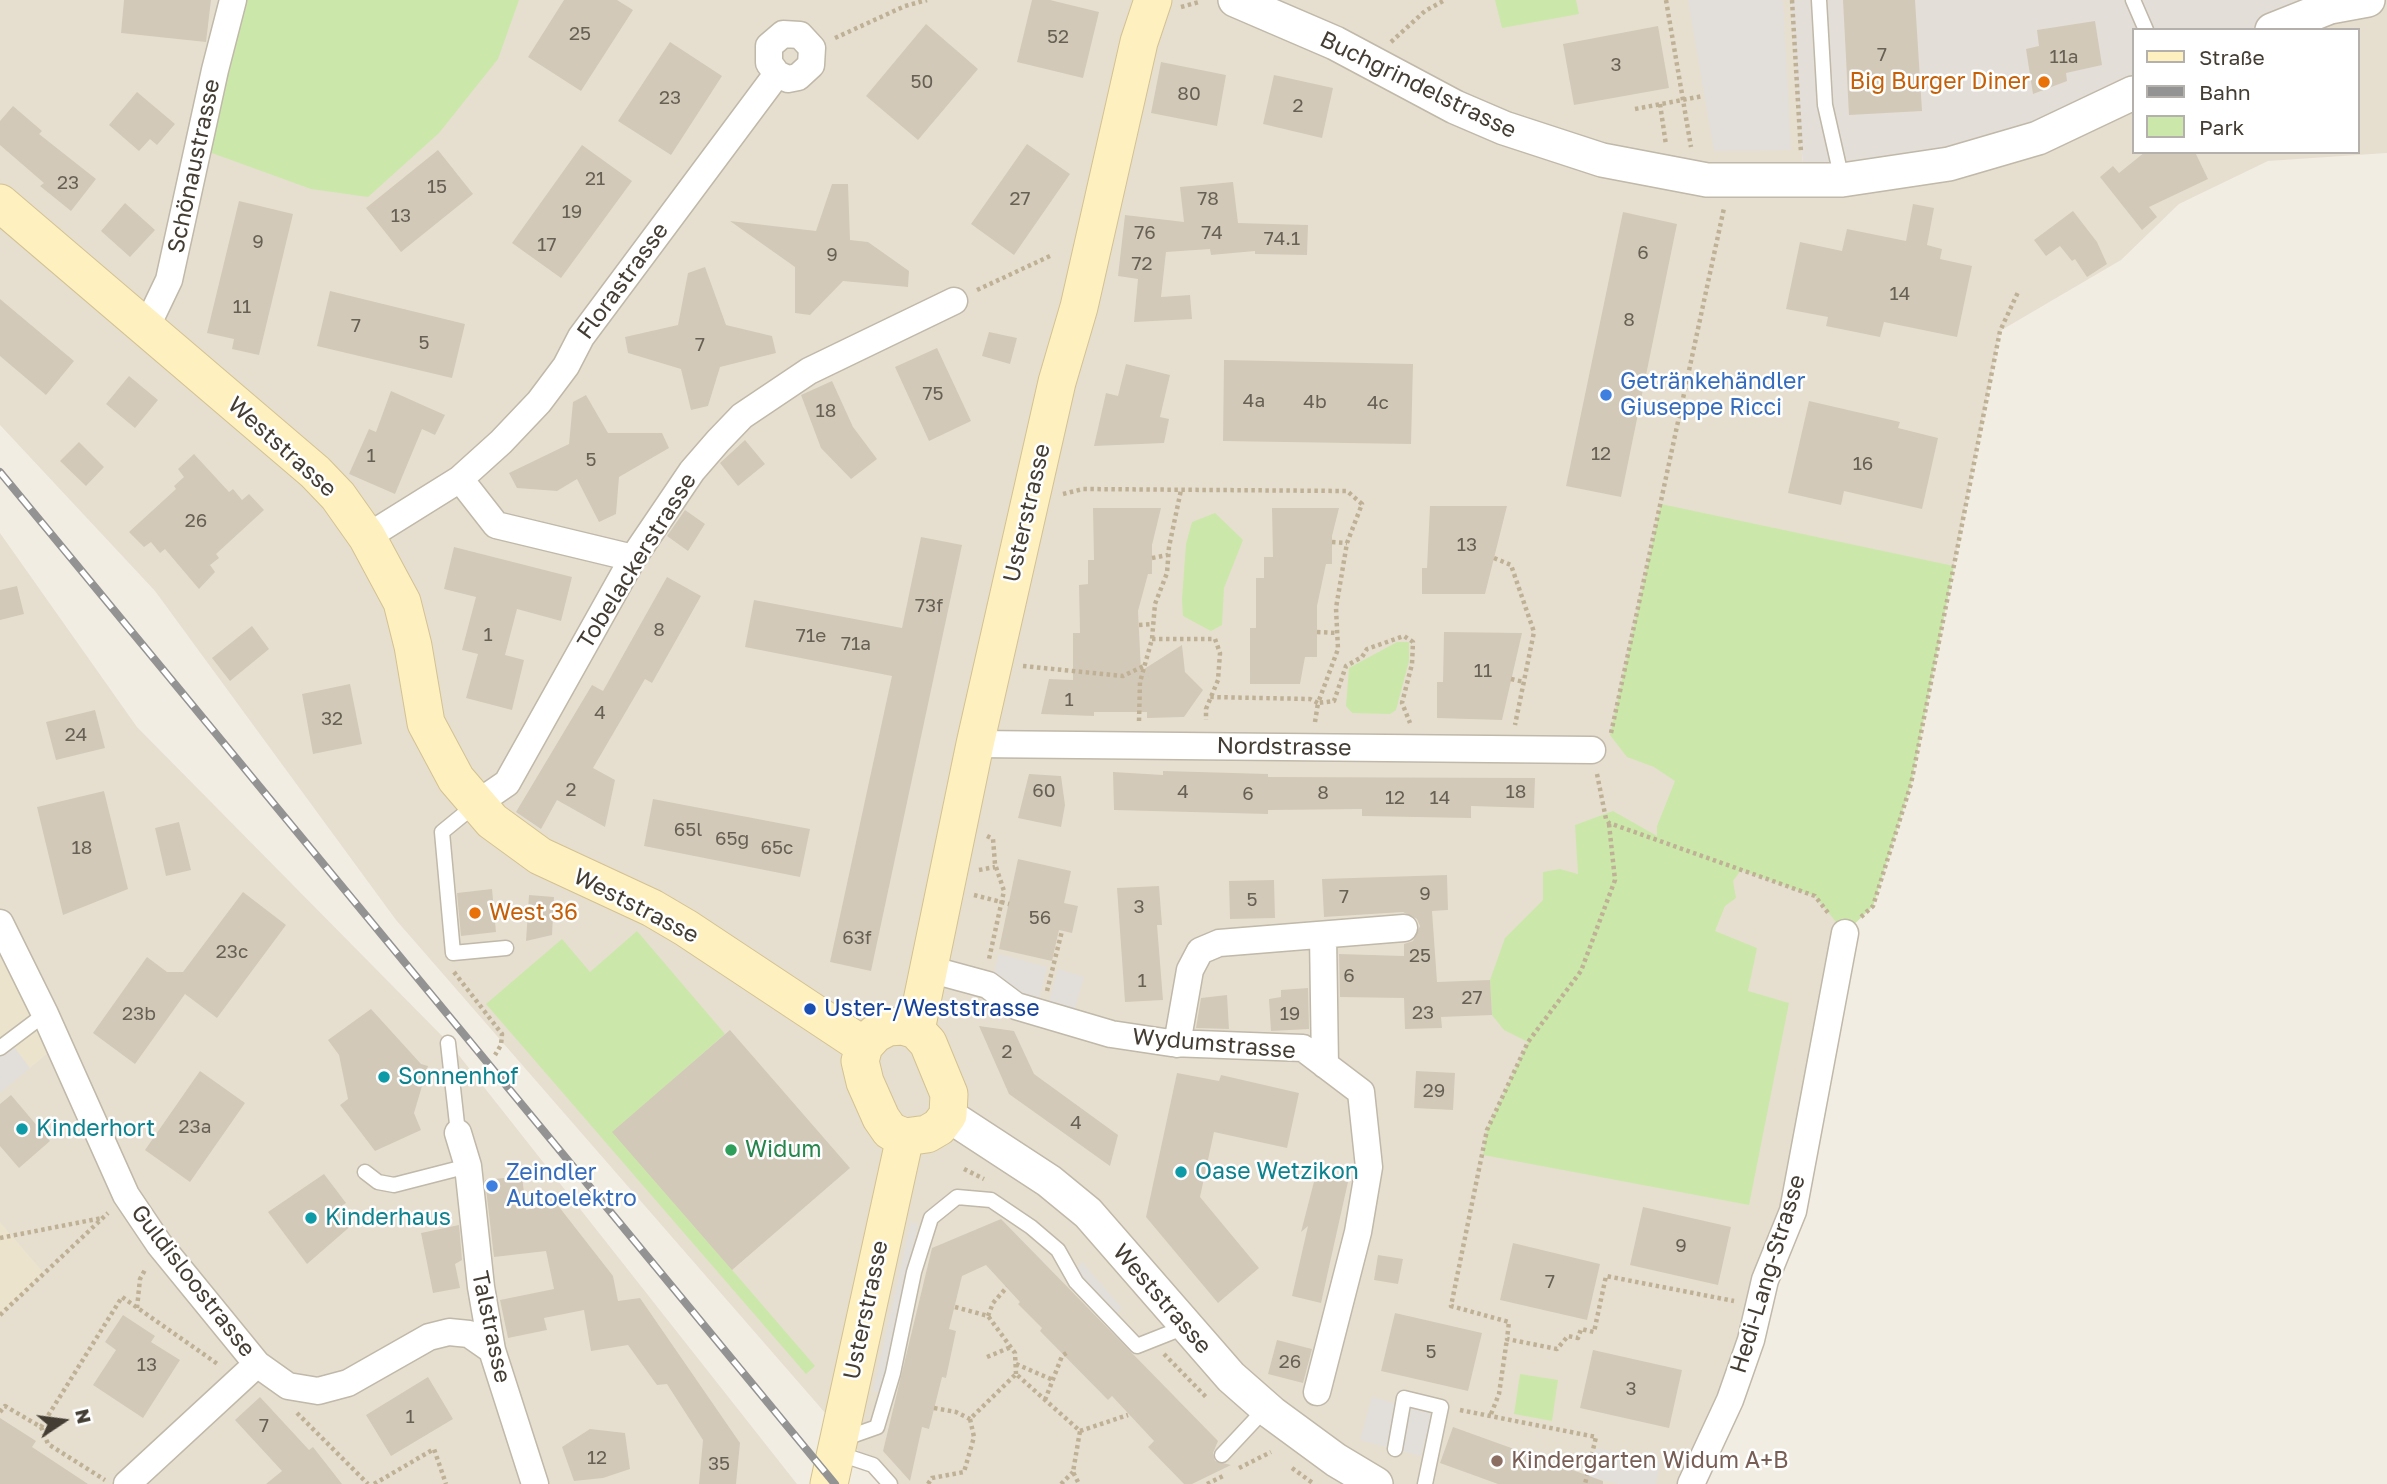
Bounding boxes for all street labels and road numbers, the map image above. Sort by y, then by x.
street label: Buchgrindelstrasse [1315,25,1521,145]
street label: Schönaustrasse [162,77,226,255]
street label: Florastrasse [572,217,674,345]
street label: Weststrasse [222,391,342,503]
street label: Usterstrasse [998,441,1056,585]
street label: Tobelackerstrasse [572,468,702,654]
street label: Nordstrasse [1216,732,1352,762]
street label: Weststrasse [569,863,703,949]
street label: Wydumstrasse [1131,1023,1297,1065]
street label: Hedi-Lang-Strasse [1725,1171,1811,1377]
street label: Guldisloostrasse [125,1199,261,1363]
street label: Usterstrasse [838,1238,894,1382]
street label: Weststrasse [1107,1238,1217,1360]
street label: Talstrasse [466,1269,516,1385]

